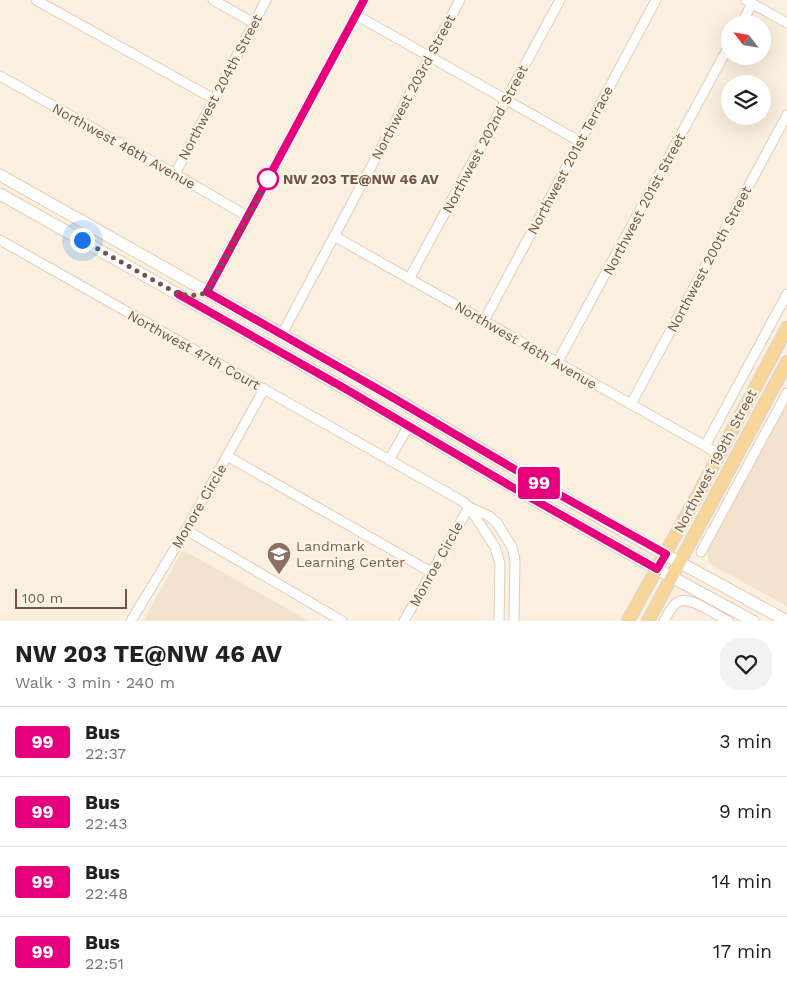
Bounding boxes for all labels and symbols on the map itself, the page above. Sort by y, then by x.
street label: Northwest 204th Street [175,11,265,163]
street label: Northwest 203rd Street [368,12,458,162]
north arrow [721,15,771,65]
street label: Northwest 202nd Street [439,62,531,216]
street label: Northwest 201st Terrace [524,83,616,237]
street label: Northwest 46th Avenue [50,100,198,192]
street label: Northwest 201st Street [600,130,688,278]
marker: NW 203 TE@NW 46 AV [257,168,279,190]
place label: NW 203 TE@NW 46 AV [283,171,439,187]
street label: Northwest 200th Street [664,183,754,335]
your location [70,228,95,253]
street label: Northwest 46th Avenue [452,298,600,392]
street label: Northwest 47th Court [125,307,263,393]
street label: Northwest 199th Street [670,387,760,535]
street label: Monore Circle [168,461,230,551]
line badge: 99 [516,467,562,499]
street label: Monroe Circle [406,519,466,609]
place label: Landmark Learning Center [296,538,405,570]
school or university icon: Landmark Learning Center [266,541,292,575]
scale bar [15,586,128,609]

